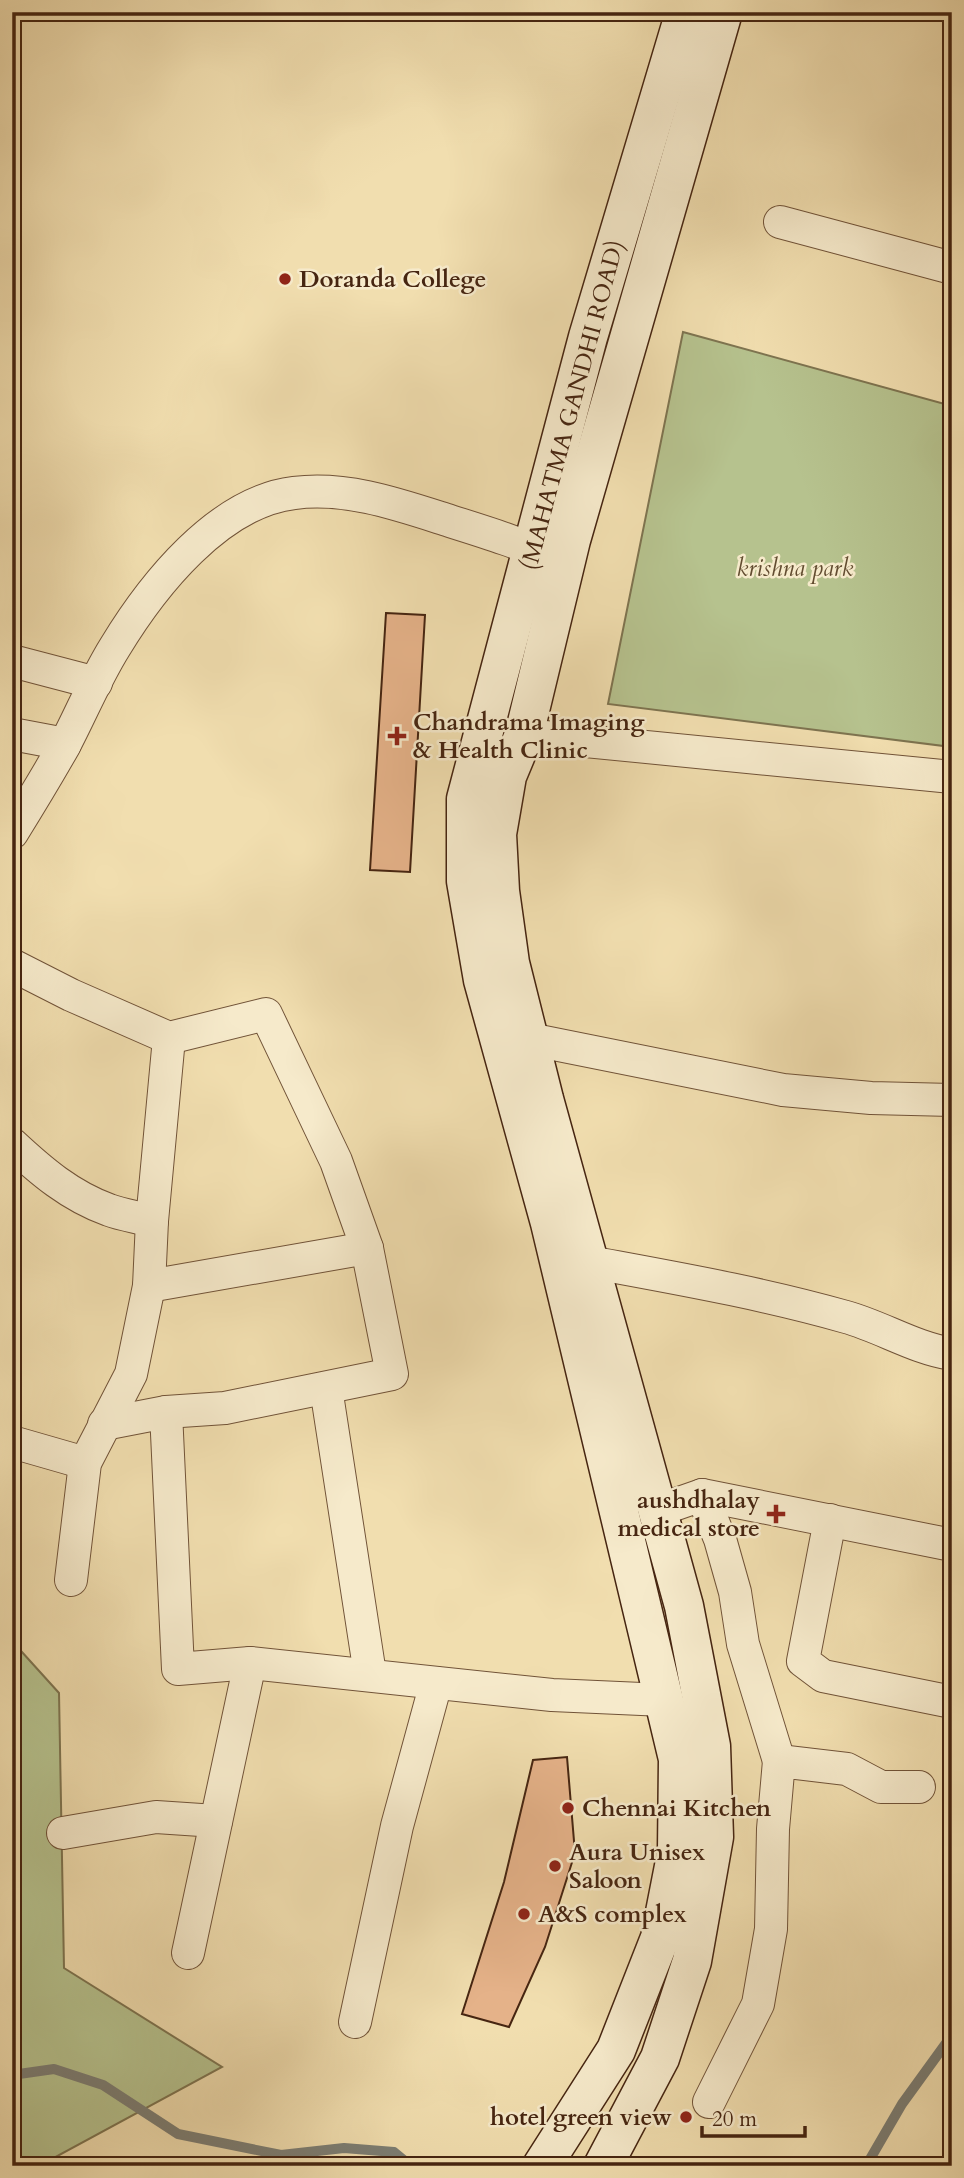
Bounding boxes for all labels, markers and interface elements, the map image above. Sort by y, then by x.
street label: (MAHATMA GANDHI ROAD) [512,236,632,574]
place label: Doranda College [299,263,486,296]
marker: Doranda College [277,271,293,287]
park label: krishna park [737,552,854,585]
place label: Chandrama Imaging & Health Clinic [413,706,645,767]
marker: Chandrama Imaging & Health Clinic [387,726,407,746]
place label: aushdhalay medical store [617,1484,760,1545]
marker: aushdhalay medical store [766,1504,786,1524]
place label: Chennai Kitchen [582,1792,772,1825]
marker: Chennai Kitchen [560,1800,576,1816]
place label: Aura Unisex Saloon [569,1836,705,1897]
marker: Aura Unisex Saloon [547,1858,563,1874]
place label: A&S complex [538,1898,687,1931]
marker: A&S complex [516,1906,532,1922]
scale bar [702,2094,805,2138]
place label: hotel green view [490,2101,672,2134]
text: 20 m [712,2105,757,2134]
marker: hotel green view [678,2109,694,2125]

